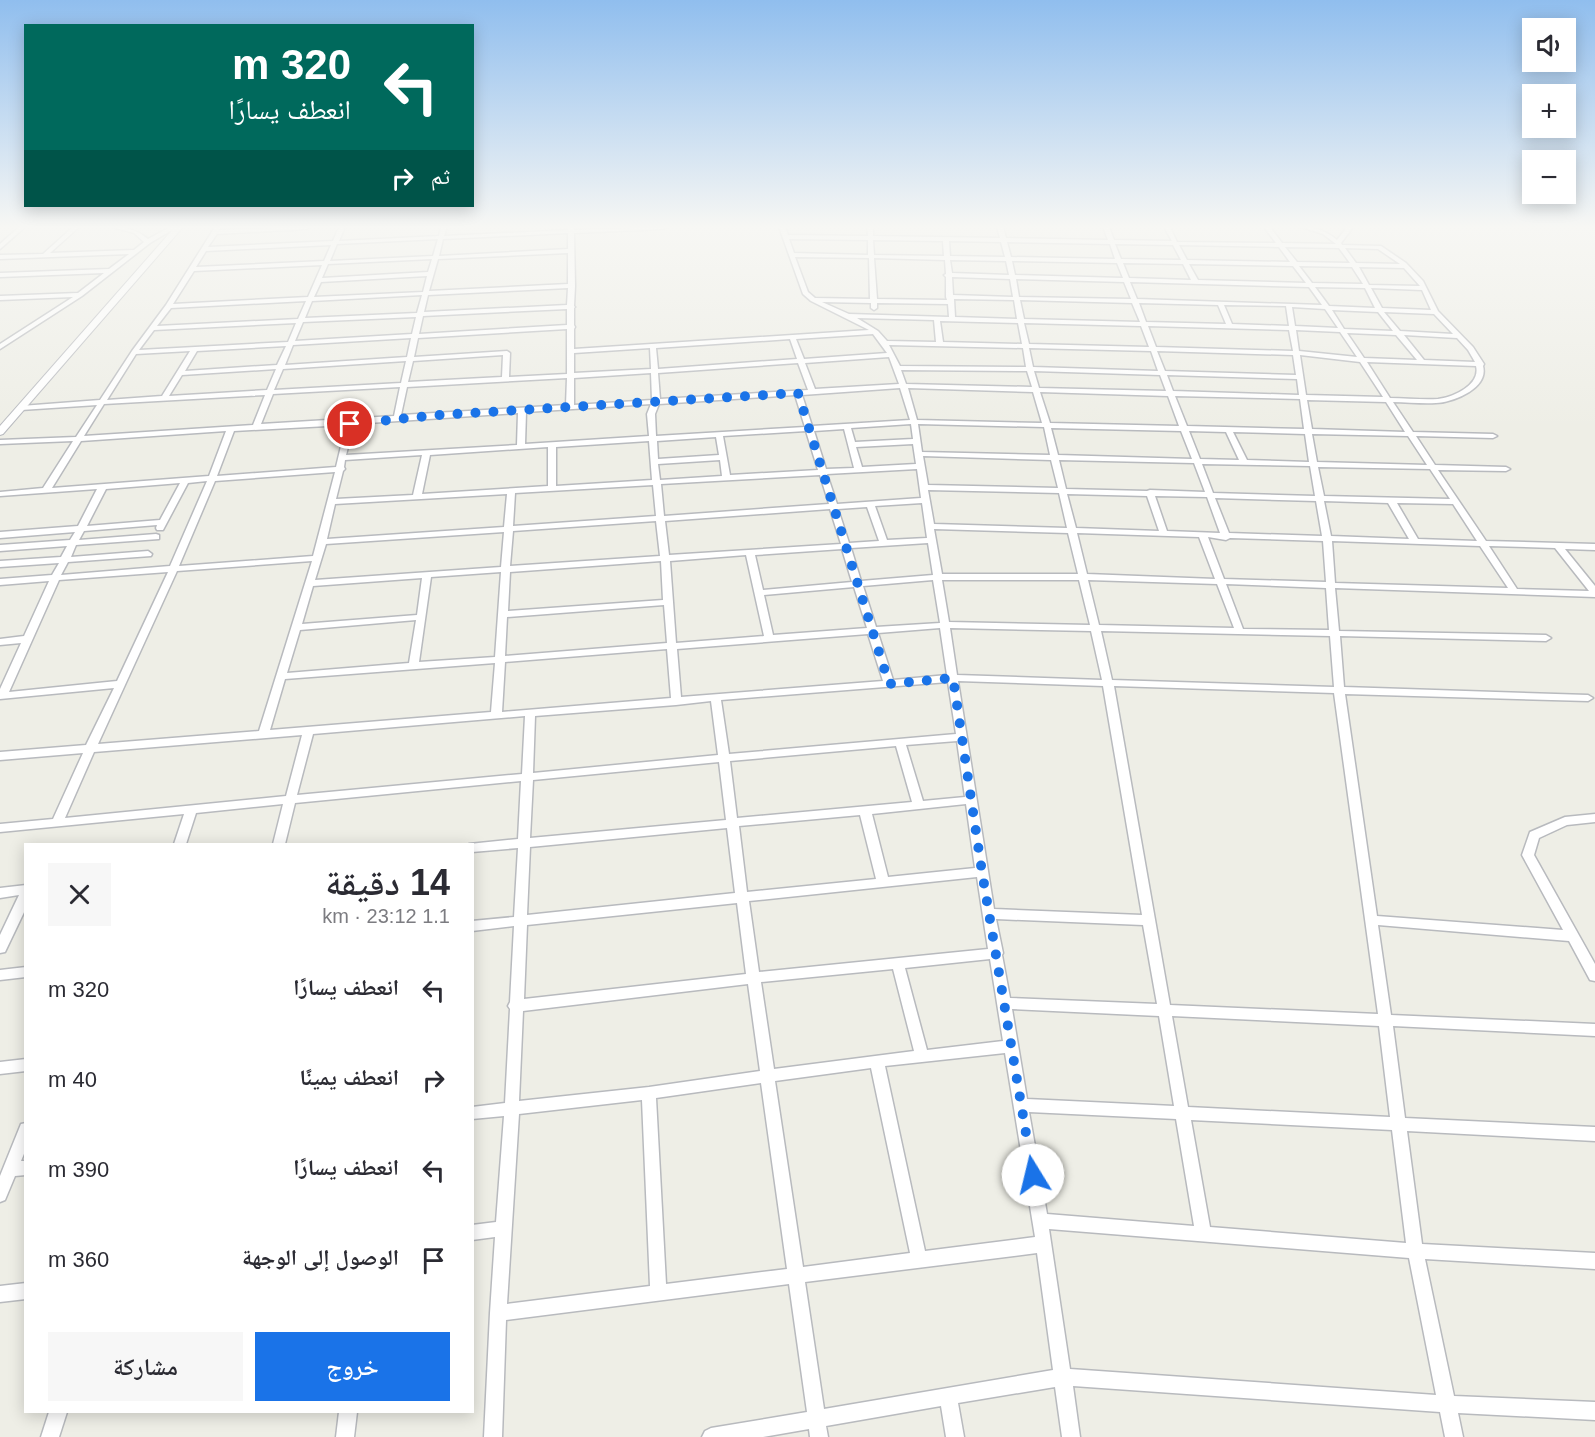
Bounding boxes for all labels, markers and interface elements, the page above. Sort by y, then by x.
map controls [1522,18,1576,204]
button: sound [1522,18,1576,72]
text: 320 m [232,41,351,88]
icon: left [372,48,450,126]
button: + [1522,84,1576,138]
text: انعطف يسارًا [229,95,351,125]
button: − [1522,150,1576,204]
icon: right [386,162,419,195]
text: ثم [431,164,450,189]
pin [324,398,375,449]
icon: arrive [333,407,366,440]
text: 14 دقيقة [325,862,450,903]
button: close [48,863,111,926]
text: 1.1 km · 23:12 [322,905,450,927]
icon: left [417,974,450,1007]
text: انعطف يسارًا [293,975,399,1000]
text: 320 m [48,977,109,1002]
icon: right [417,1064,450,1097]
text: انعطف يمينًا [300,1065,399,1090]
text: 40 m [48,1067,97,1092]
position arrow [1001,1143,1065,1207]
icon: left [417,1154,450,1187]
text: انعطف يسارًا [293,1155,399,1180]
text: 390 m [48,1157,109,1182]
icon: arrive [417,1244,450,1277]
text: الوصول إلى الوجهة [242,1245,399,1270]
text: 360 m [48,1247,109,1272]
button: مشاركة [48,1332,243,1401]
button: خروج [255,1332,450,1401]

